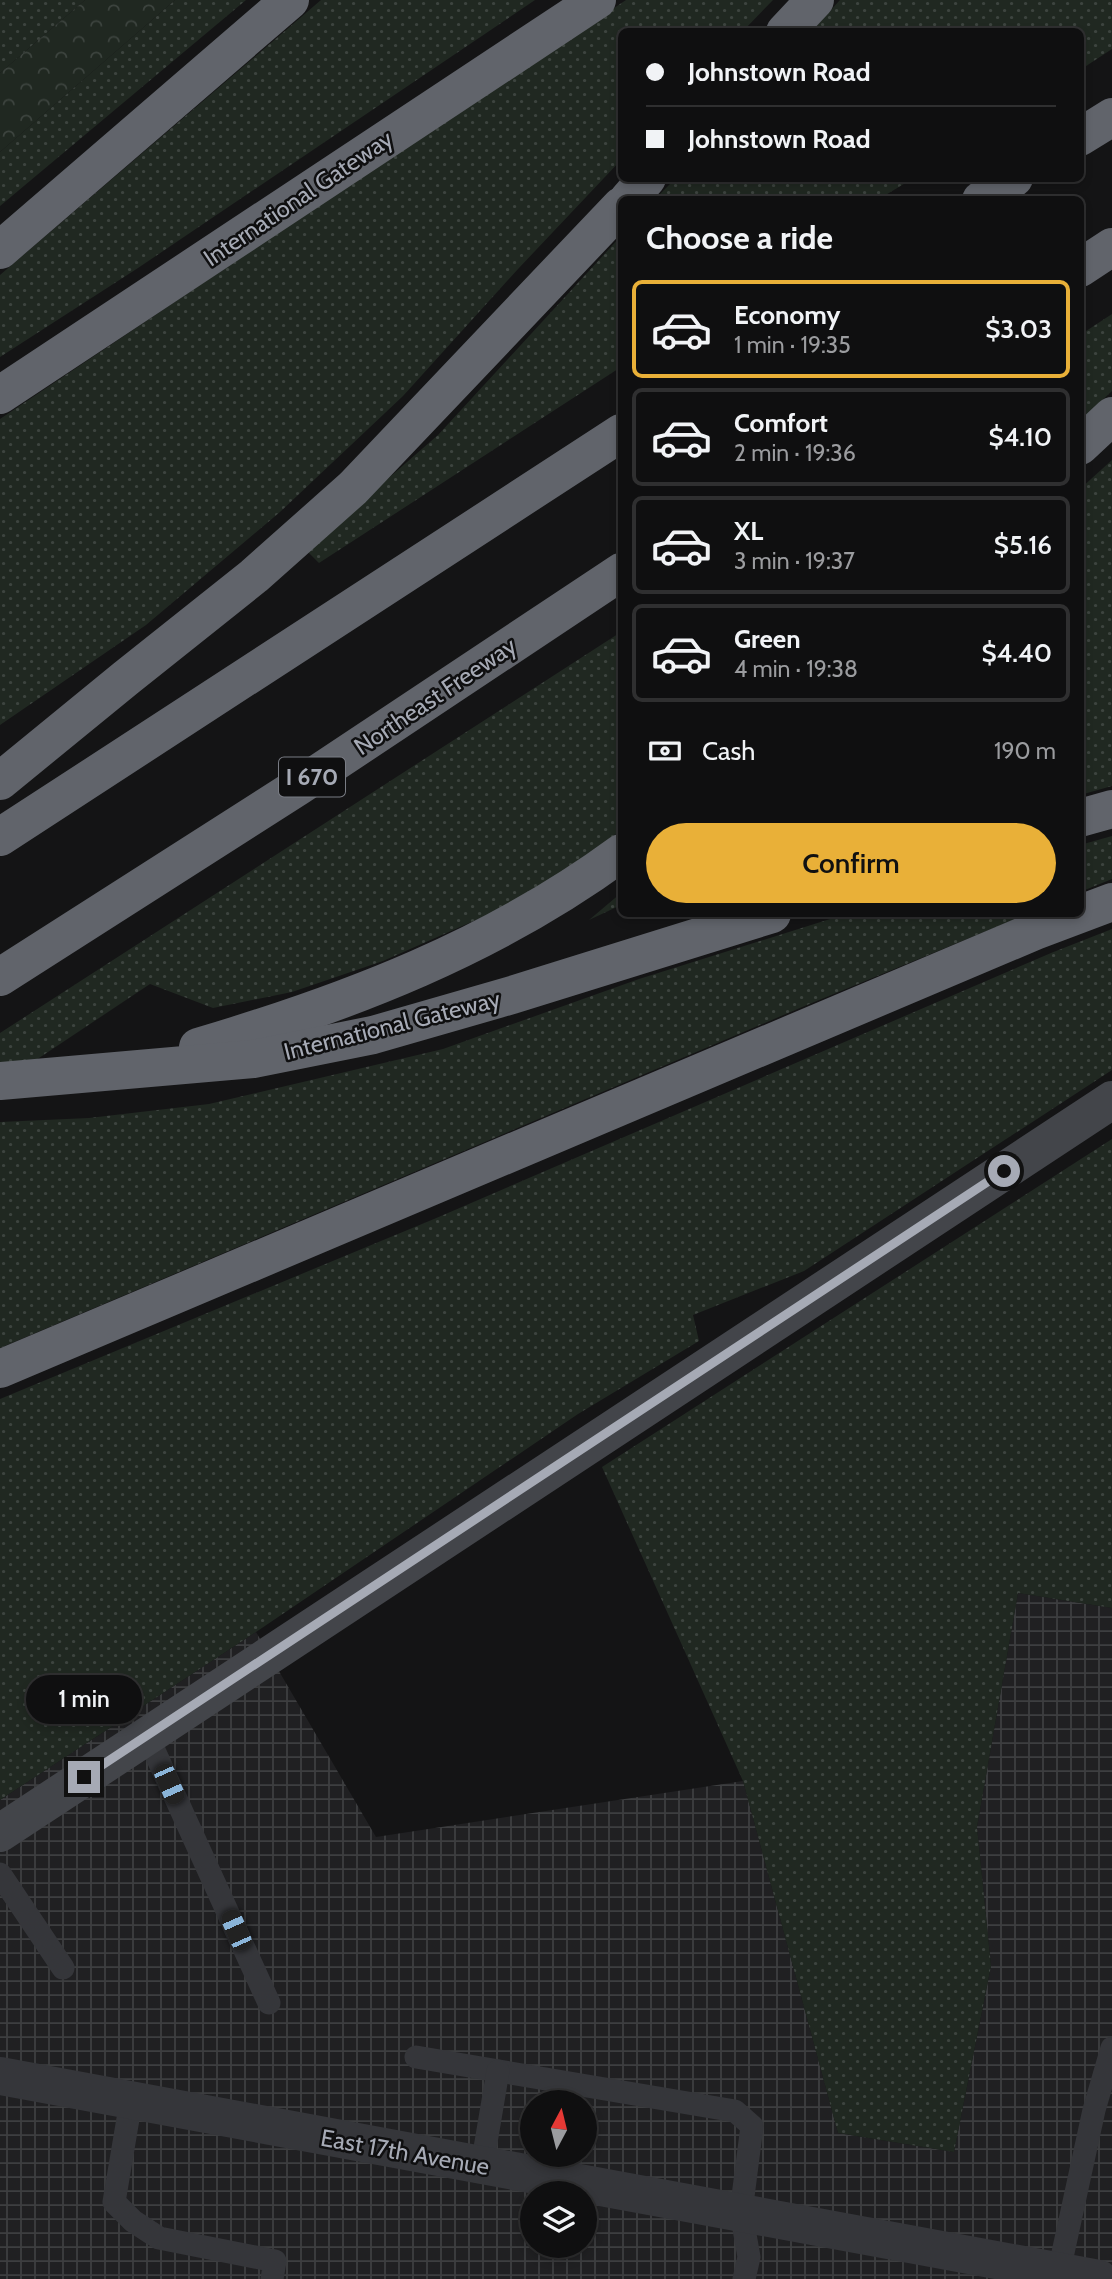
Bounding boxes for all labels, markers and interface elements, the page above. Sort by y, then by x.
text: Johnstown Road [688,56,871,88]
text: Johnstown Road [688,123,871,155]
street label: International Gateway [198,124,398,272]
text: Choose a ride [646,218,833,257]
icon: car [650,298,713,361]
text: Economy [734,299,840,331]
text: $3.03 [985,313,1052,345]
text: 1 min · 19:35 [734,331,851,359]
icon: car [650,406,713,469]
text: Comfort [734,407,828,439]
text: $4.10 [989,421,1052,453]
text: 2 min · 19:36 [734,439,856,467]
icon: car [650,514,713,577]
text: XL [734,515,763,547]
text: $5.16 [994,529,1052,561]
text: 3 min · 19:37 [734,547,855,575]
icon: car [650,622,713,685]
text: Green [734,623,801,655]
street label: Northeast Freeway [348,631,522,761]
text: $4.40 [982,637,1052,669]
text: 4 min · 19:38 [734,655,858,683]
icon: cash [646,732,684,770]
text: Cash [702,735,755,767]
text: 190 m [994,737,1056,765]
road number: I 670 [279,758,345,796]
button: Confirm [646,823,1056,903]
street label: International Gateway [281,984,503,1066]
route start [988,1155,1020,1187]
callout: 1 min [26,1676,142,1724]
text: 1 min [58,1685,110,1713]
route end [68,1761,100,1793]
car [151,1761,188,1807]
car [218,1907,255,1953]
north arrow [520,2090,597,2166]
map controls [520,2090,597,2258]
street label: East 17th Avenue [318,2123,492,2181]
button: layers [520,2181,597,2258]

